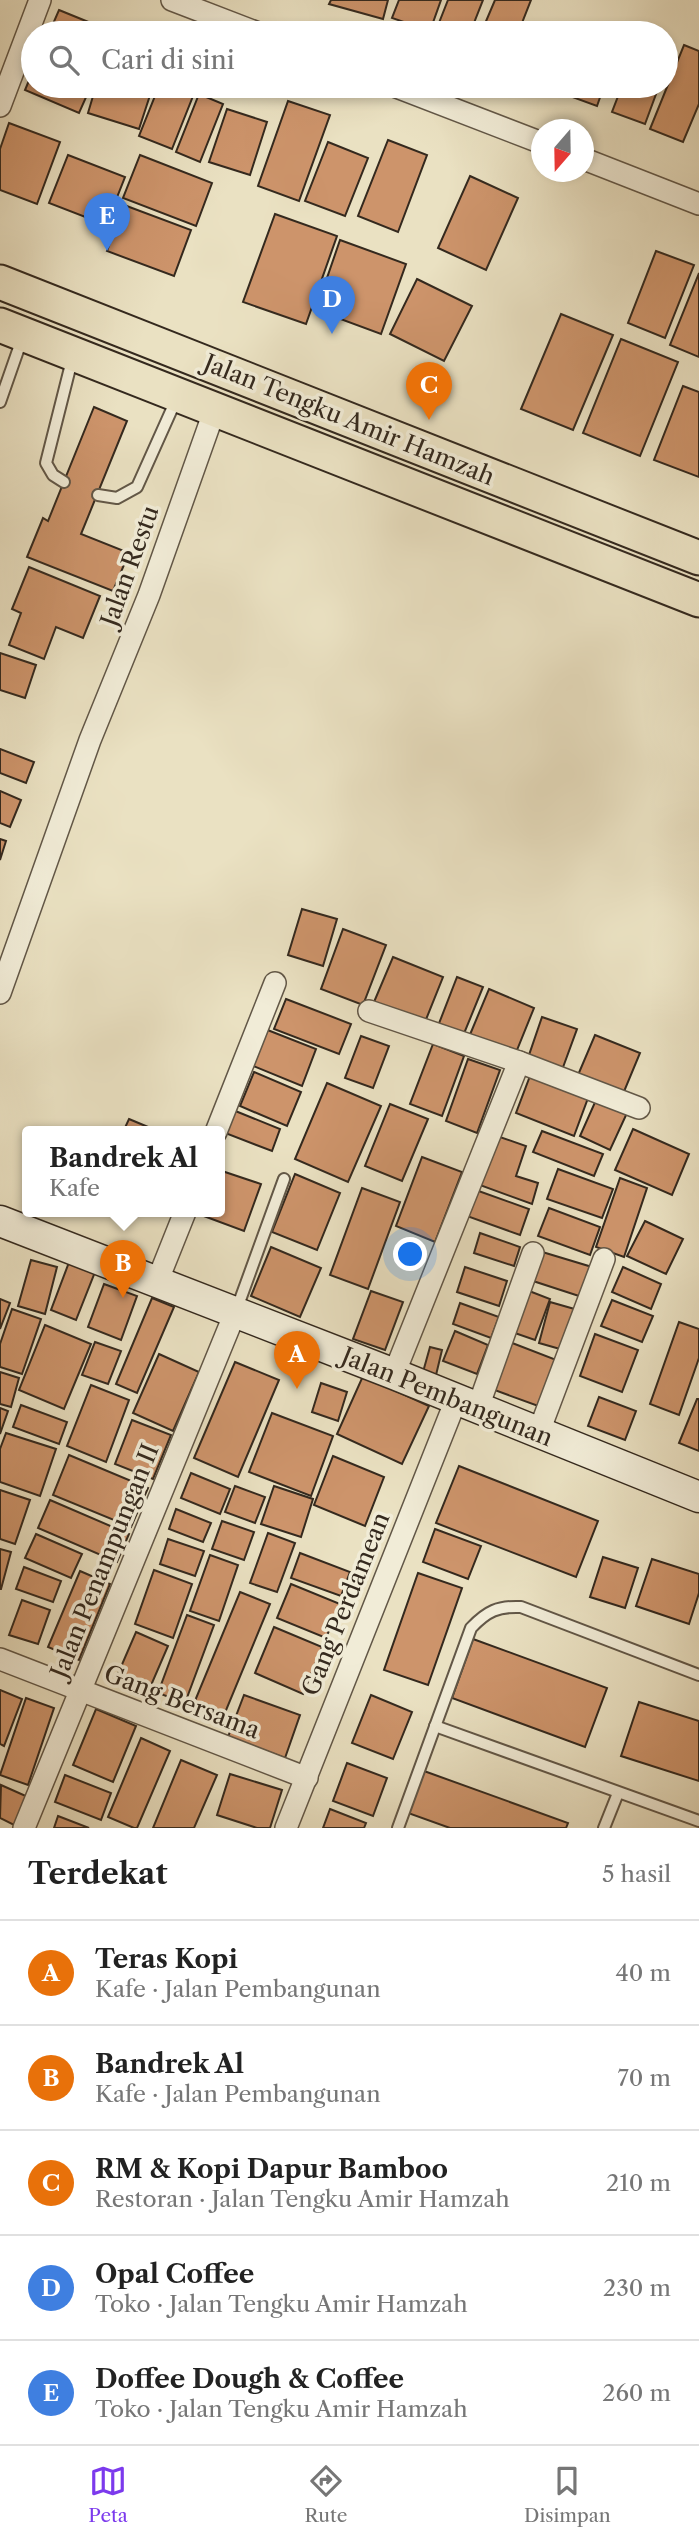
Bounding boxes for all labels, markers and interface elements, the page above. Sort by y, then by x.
search box [21,21,678,98]
icon: search [45,41,83,79]
text: Cari di sini [101,44,235,76]
north arrow [531,119,594,182]
pin: E [84,193,130,251]
pin: D [309,276,355,334]
street label: Jalan Tengku Amir Hamzah [196,346,499,491]
pin: C [406,362,452,420]
street label: Jalan Restu [93,501,165,634]
popup [22,1126,225,1217]
text: Bandrek Al [49,1142,198,1174]
text: Kafe [49,1174,100,1202]
your location [393,1237,427,1271]
pin: B [100,1240,146,1298]
pin: A [274,1331,320,1389]
street label: Jalan Pembangunan [334,1339,557,1452]
street label: Jalan Penampungan II [43,1439,165,1686]
street label: Gang Perdamean [296,1508,396,1700]
street label: Gang Bersama [100,1659,264,1745]
text: Terdekat [28,1855,168,1892]
text: 5 hasil [602,1860,671,1888]
text: Teras Kopi [95,1943,238,1975]
text: A [42,1959,60,1987]
text: 40 m [616,1959,671,1987]
text: Kafe · Jalan Pembangunan [95,1975,381,2003]
text: Bandrek Al [95,2048,244,2080]
text: B [42,2064,60,2092]
text: 70 m [618,2064,671,2092]
text: Kafe · Jalan Pembangunan [95,2080,381,2108]
text: RM & Kopi Dapur Bamboo [95,2153,448,2185]
text: C [42,2169,60,2197]
text: 210 m [606,2169,671,2197]
text: Restoran · Jalan Tengku Amir Hamzah [95,2185,510,2213]
text: Opal Coffee [95,2258,254,2290]
text: D [41,2274,61,2302]
text: 230 m [603,2274,671,2302]
text: Toko · Jalan Tengku Amir Hamzah [95,2290,468,2318]
text: Doffee Dough & Coffee [95,2363,404,2395]
text: E [43,2379,59,2407]
text: 260 m [602,2379,671,2407]
text: Toko · Jalan Tengku Amir Hamzah [95,2395,468,2423]
tab: Peta [88,2462,128,2527]
tab: Rute [304,2462,347,2527]
tab: Disimpan [524,2462,611,2527]

